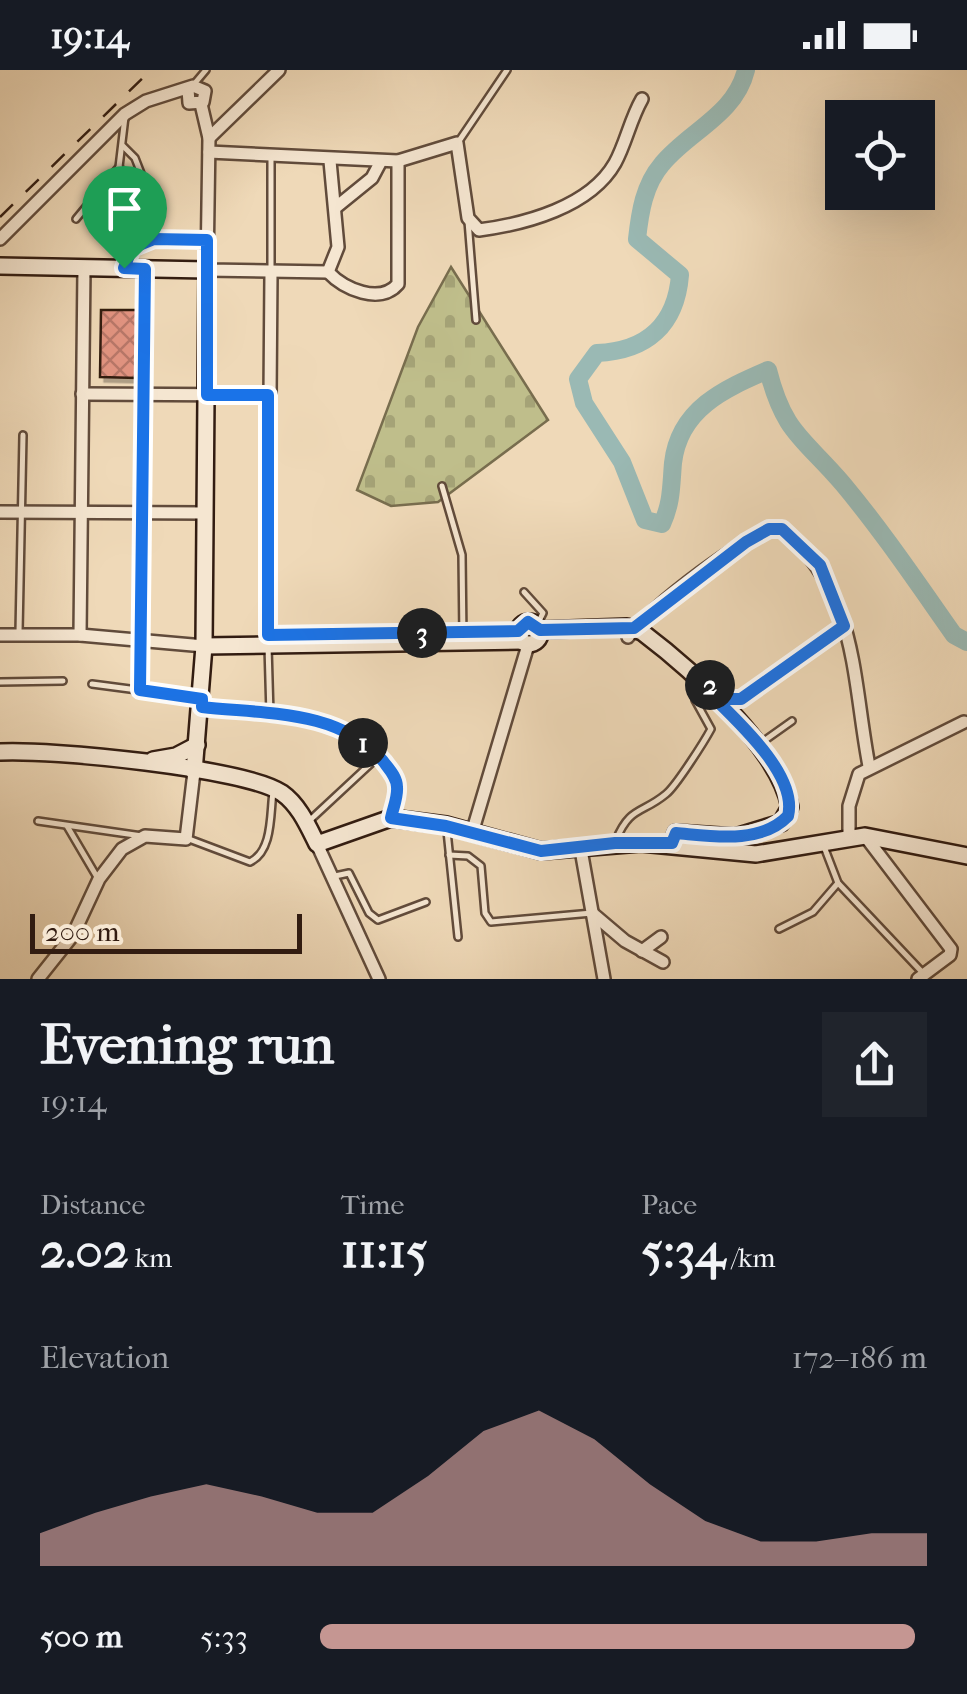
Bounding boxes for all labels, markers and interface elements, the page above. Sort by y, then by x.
text: 19:14 [50,13,129,58]
map controls [825,100,935,210]
button: locate [825,100,935,210]
pin [82,166,167,269]
icon: arrive [97,181,152,236]
pin: 3 [397,608,447,658]
text: 3 [416,616,428,649]
pin: 2 [685,660,735,710]
text: 2 [703,668,717,701]
pin: 1 [338,718,388,768]
text: 1 [358,726,368,759]
scale bar [30,909,302,954]
text: 200 m [45,915,120,948]
button: share [822,1012,927,1117]
text: Evening run [40,1013,334,1077]
text: 19:14 [40,1083,106,1120]
text: Distance [40,1188,145,1221]
text: Time [341,1188,404,1221]
text: Pace [641,1188,697,1221]
text: 2.02 [40,1221,129,1280]
text: 11:15 [341,1221,428,1280]
text: 5:34 [641,1221,725,1280]
text: km [129,1241,172,1274]
text: /km [725,1241,776,1274]
text: Elevation [40,1339,169,1376]
text: 172–186 m [792,1339,927,1376]
text: 500 m [40,1618,123,1655]
text: 5:33 [200,1618,248,1655]

